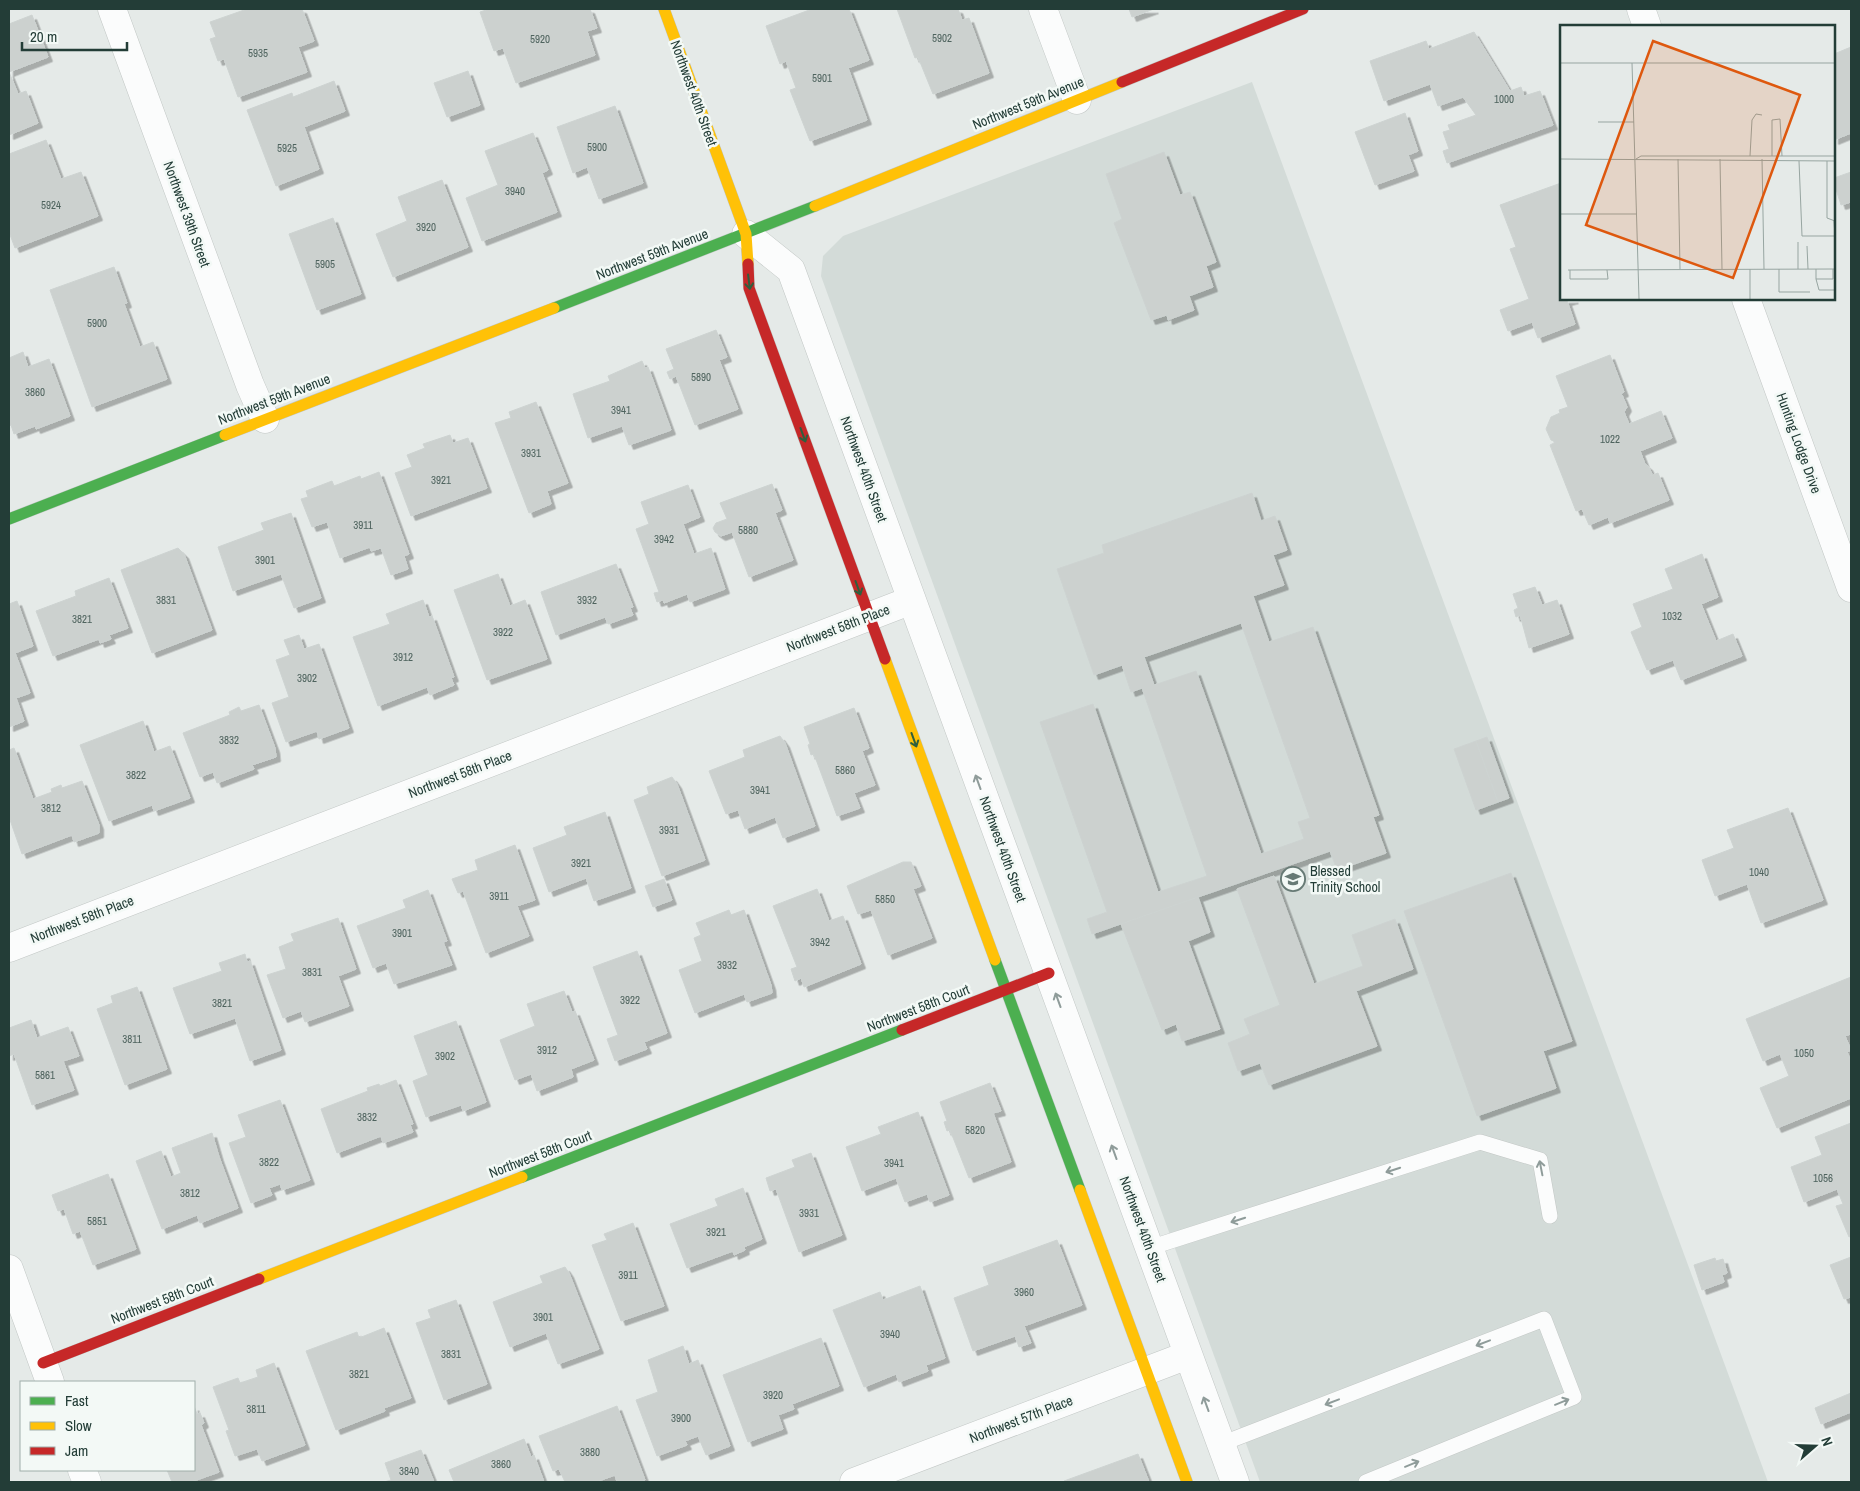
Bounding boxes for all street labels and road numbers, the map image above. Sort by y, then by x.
street label: Northwest 40th Street [667,38,721,148]
street label: Northwest 59th Avenue [970,72,1086,134]
street label: Northwest 39th Street [160,159,214,269]
street label: Northwest 59th Avenue [593,224,711,284]
street label: Northwest 59th Avenue [215,369,333,429]
street label: Hunting Lodge Drive [1772,390,1826,496]
street label: Northwest 40th Street [837,414,891,524]
street label: Northwest 58th Place [784,600,892,656]
street label: Northwest 58th Place [406,746,514,802]
street label: Northwest 40th Street [976,794,1030,904]
street label: Northwest 58th Place [28,891,136,947]
street label: Northwest 58th Court [864,980,972,1036]
street label: Northwest 58th Court [486,1126,594,1182]
street label: Northwest 40th Street [1116,1174,1170,1284]
street label: Northwest 58th Court [108,1272,216,1328]
street label: Northwest 57th Place [967,1391,1075,1447]

